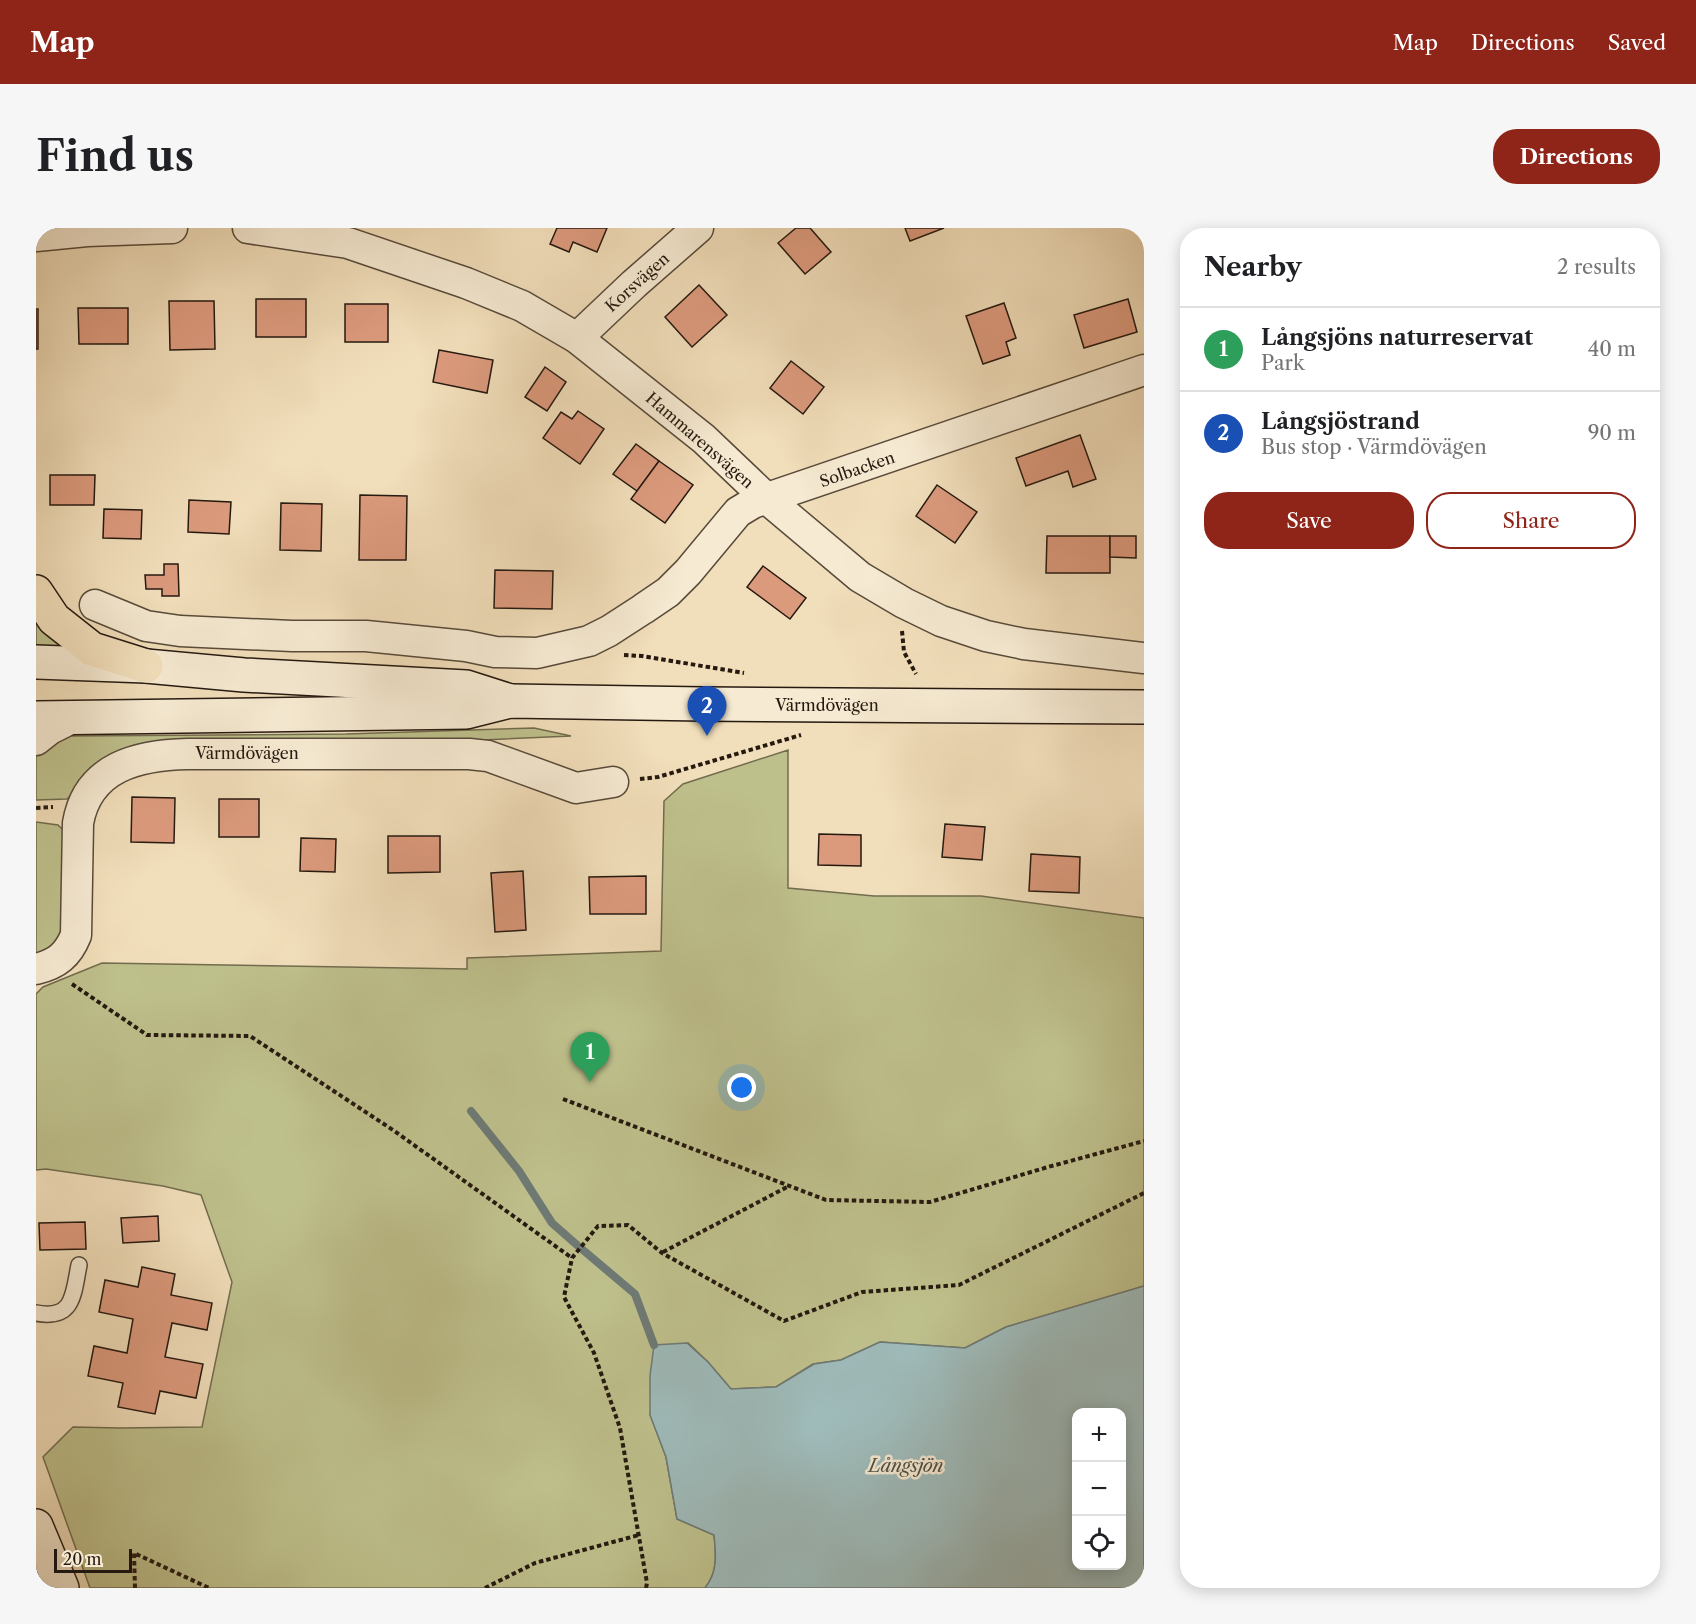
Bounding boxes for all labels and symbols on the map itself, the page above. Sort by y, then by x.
street label: Korsvägen [601,248,673,316]
street label: Hammarensvägen [642,388,758,492]
street label: Solbacken [817,447,897,491]
pin: 2 [688,686,726,736]
street label: Värmdövägen [774,695,879,715]
street label: Värmdövägen [194,743,299,763]
pin: 1 [570,1032,610,1082]
your location [727,1073,756,1102]
water label: Långsjön [867,1455,944,1477]
scale bar [54,1546,132,1574]

